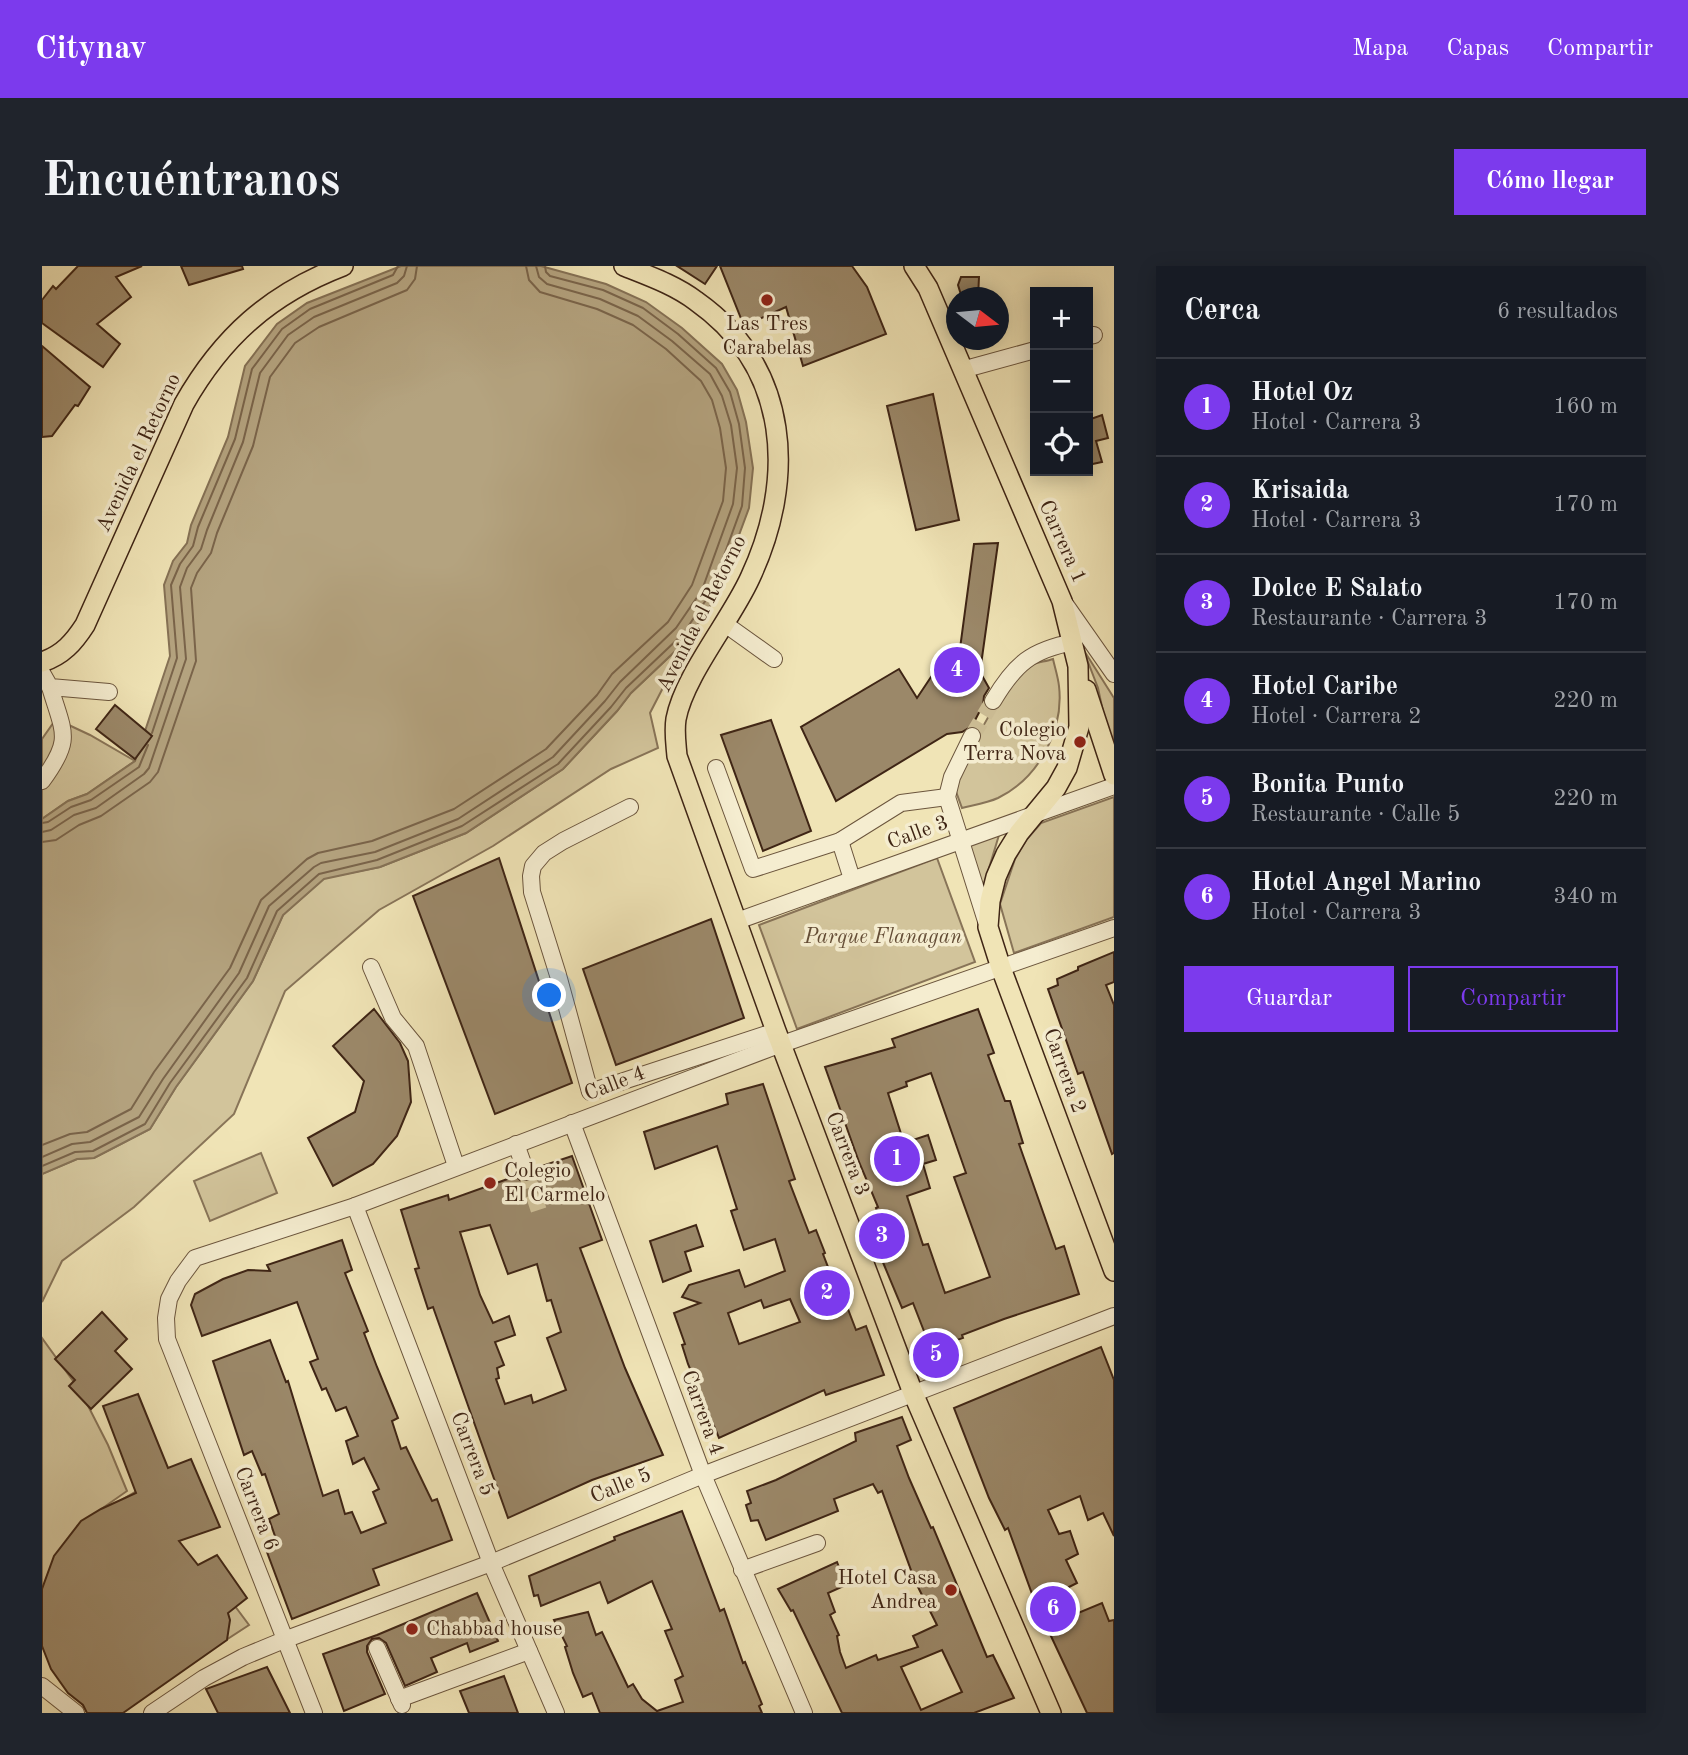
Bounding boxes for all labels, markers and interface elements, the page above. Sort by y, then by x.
text: Citynav [35,33,147,66]
text: Mapa [1352,37,1408,61]
text: Capas [1446,37,1509,61]
text: Compartir [1547,37,1653,61]
button: Cómo llegar [1454,149,1646,215]
text: Encuéntranos [42,158,340,207]
north arrow [946,287,1009,350]
map controls [1030,287,1093,476]
button: + [1030,287,1093,350]
marker: Las Tres Carabelas [759,292,775,308]
text: Cerca [1184,296,1260,326]
text: 6 resultados [1497,300,1618,323]
place label: Las Tres Carabelas [723,314,812,359]
button: − [1030,350,1093,413]
street label: Avenida el Retorno [93,370,185,536]
text: Hotel Oz [1251,380,1353,406]
text: 1 [1200,395,1214,418]
text: 160 m [1553,395,1618,418]
text: Hotel · Carrera 3 [1251,411,1421,434]
button: locate [1030,413,1093,476]
text: Krisaida [1251,478,1349,504]
text: 2 [1200,493,1214,516]
text: 170 m [1553,493,1618,516]
street label: Carrera 1 [1034,497,1090,587]
text: Hotel · Carrera 3 [1251,509,1421,532]
street label: Avenida el Retorno [653,532,751,696]
text: Dolce E Salato [1251,576,1423,602]
text: 3 [1200,591,1214,614]
text: 170 m [1553,591,1618,614]
text: Restaurante · Carrera 3 [1251,607,1488,630]
pin: 4 [934,644,980,696]
text: Hotel Caribe [1251,674,1398,700]
text: 4 [1200,689,1214,712]
text: 220 m [1553,689,1618,712]
text: Hotel · Carrera 2 [1251,705,1421,728]
place label: Colegio Terra Nova [963,720,1066,765]
marker: Colegio Terra Nova [1072,734,1088,750]
text: Bonita Punto [1251,772,1404,798]
text: 5 [1200,787,1214,810]
text: 220 m [1553,787,1618,810]
text: Restaurante · Calle 5 [1251,803,1460,826]
street label: Calle 3 [885,812,951,854]
text: Hotel Angel Marino [1251,870,1481,896]
text: 6 [1200,885,1214,908]
text: 340 m [1553,885,1618,908]
text: Hotel · Carrera 3 [1251,901,1421,924]
park label: Parque Flanagan [803,927,962,948]
button: Guardar [1184,966,1394,1032]
button: Compartir [1408,966,1618,1032]
your location [532,978,566,1012]
street label: Carrera 2 [1039,1026,1089,1116]
street label: Calle 4 [582,1063,648,1105]
street label: Carrera 3 [821,1109,873,1199]
pin: 1 [874,1133,920,1185]
place label: Colegio El Carmelo [504,1161,606,1206]
marker: Colegio El Carmelo [482,1175,498,1191]
pin: 3 [859,1210,905,1262]
pin: 2 [804,1267,850,1319]
pin: 5 [913,1329,959,1381]
street label: Carrera 4 [677,1368,727,1458]
street label: Carrera 5 [446,1409,498,1499]
street label: Carrera 6 [230,1464,282,1554]
street label: Calle 5 [588,1464,654,1508]
place label: Hotel Casa Andrea [838,1568,937,1613]
marker: Hotel Casa Andrea [943,1582,959,1598]
pin: 6 [1030,1583,1076,1635]
place label: Chabbad house [426,1619,562,1640]
marker: Chabbad house [404,1621,420,1637]

